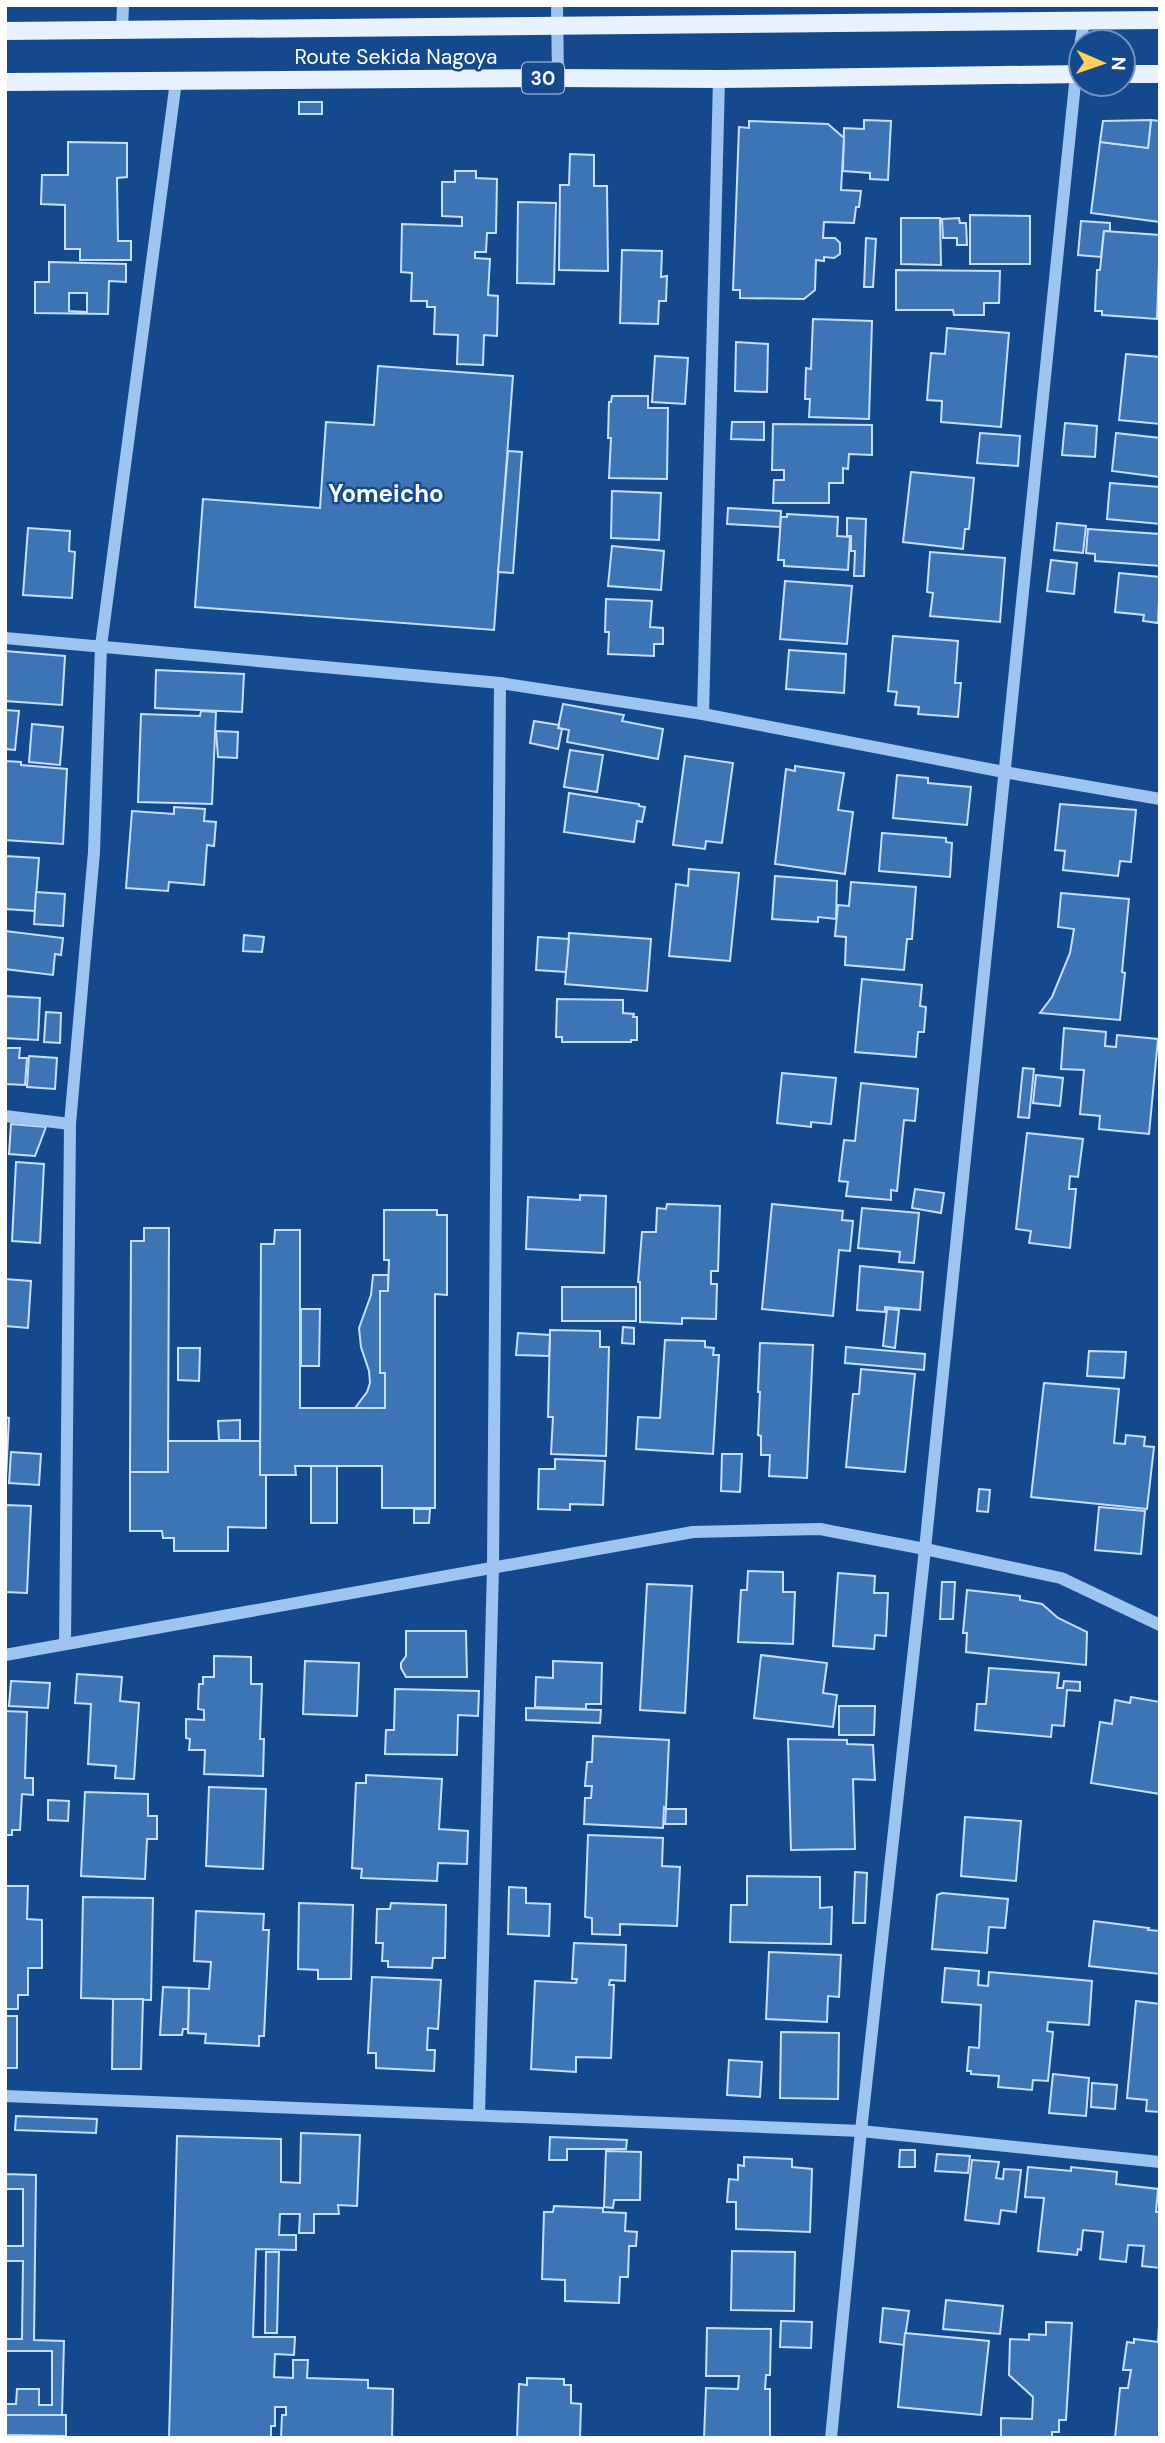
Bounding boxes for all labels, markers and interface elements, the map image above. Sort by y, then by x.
north arrow [1067,28,1137,98]
street label: Route Sekida Nagoya [295,43,498,71]
text: N [1106,56,1131,71]
road number: 30 [522,62,564,94]
district label: Yomeicho [328,478,444,509]

